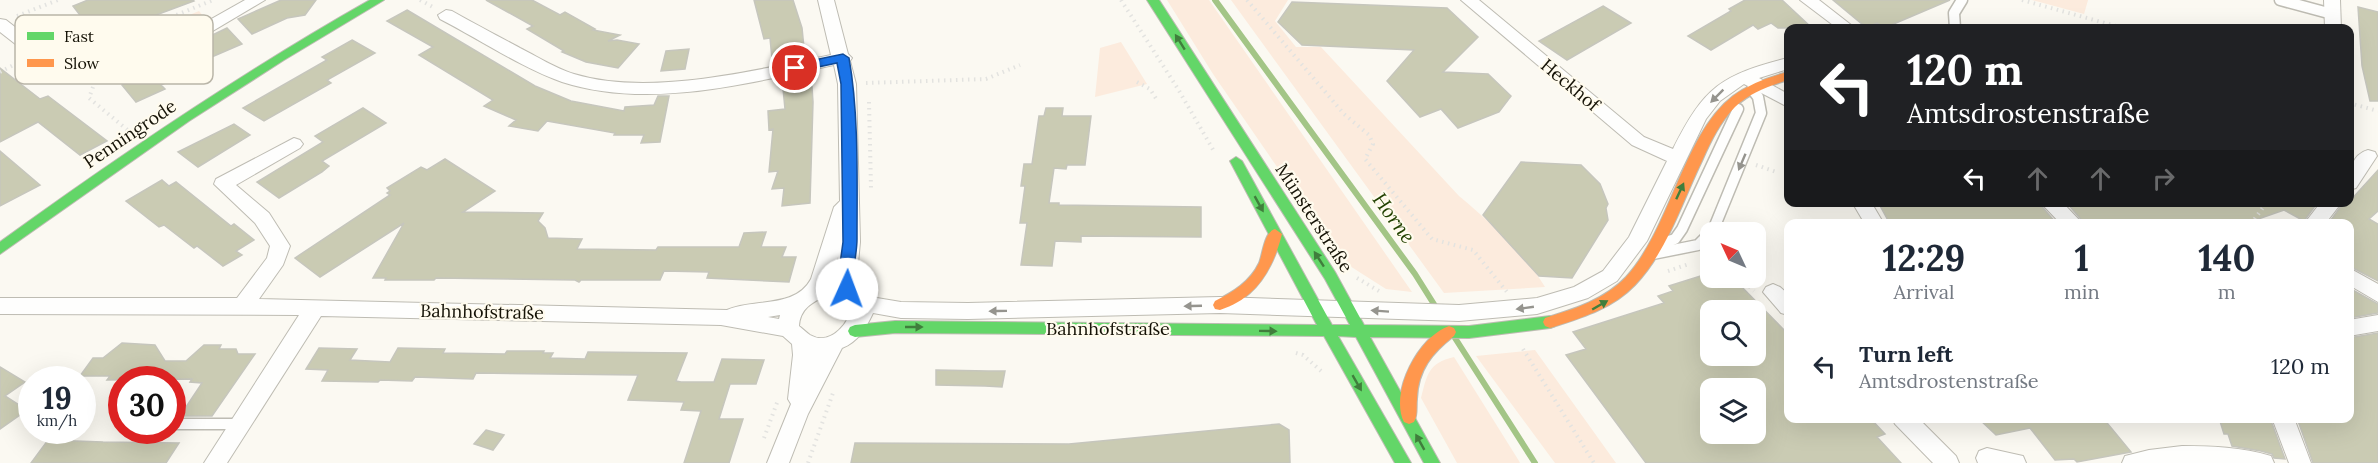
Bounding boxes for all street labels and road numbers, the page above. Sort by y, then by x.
street label: Heckhof [1536,53,1606,117]
street label: Penningrode [79,94,181,173]
street label: Münsterstraße [1271,159,1358,277]
street label: Bahnhofstraße [420,299,544,324]
street label: Bahnhofstraße [1046,317,1170,340]

